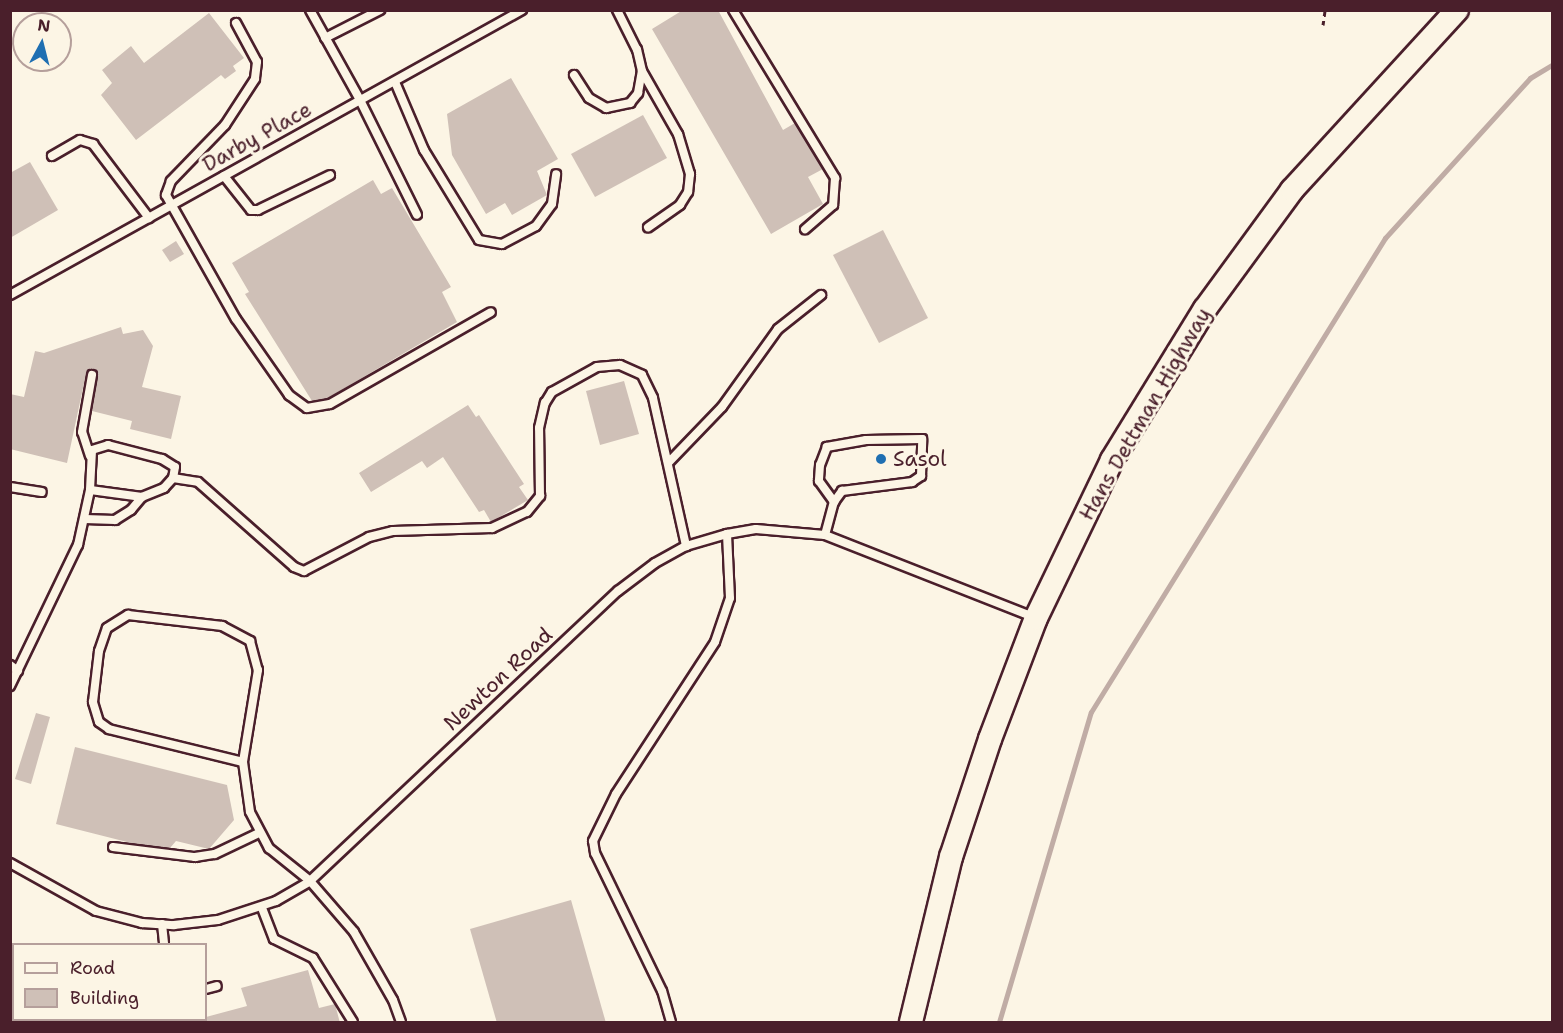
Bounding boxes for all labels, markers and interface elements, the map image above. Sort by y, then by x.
north arrow [12,12,72,72]
text: N [36,14,52,37]
street label: Darby Place [198,97,316,177]
street label: Hans Dettman Highway [1074,303,1216,525]
place label: Sasol [893,446,947,472]
marker: Sasol [874,452,888,466]
street label: Newton Road [438,622,558,736]
legend [12,943,207,1021]
text: Road [70,956,115,980]
text: Building [70,986,139,1010]

